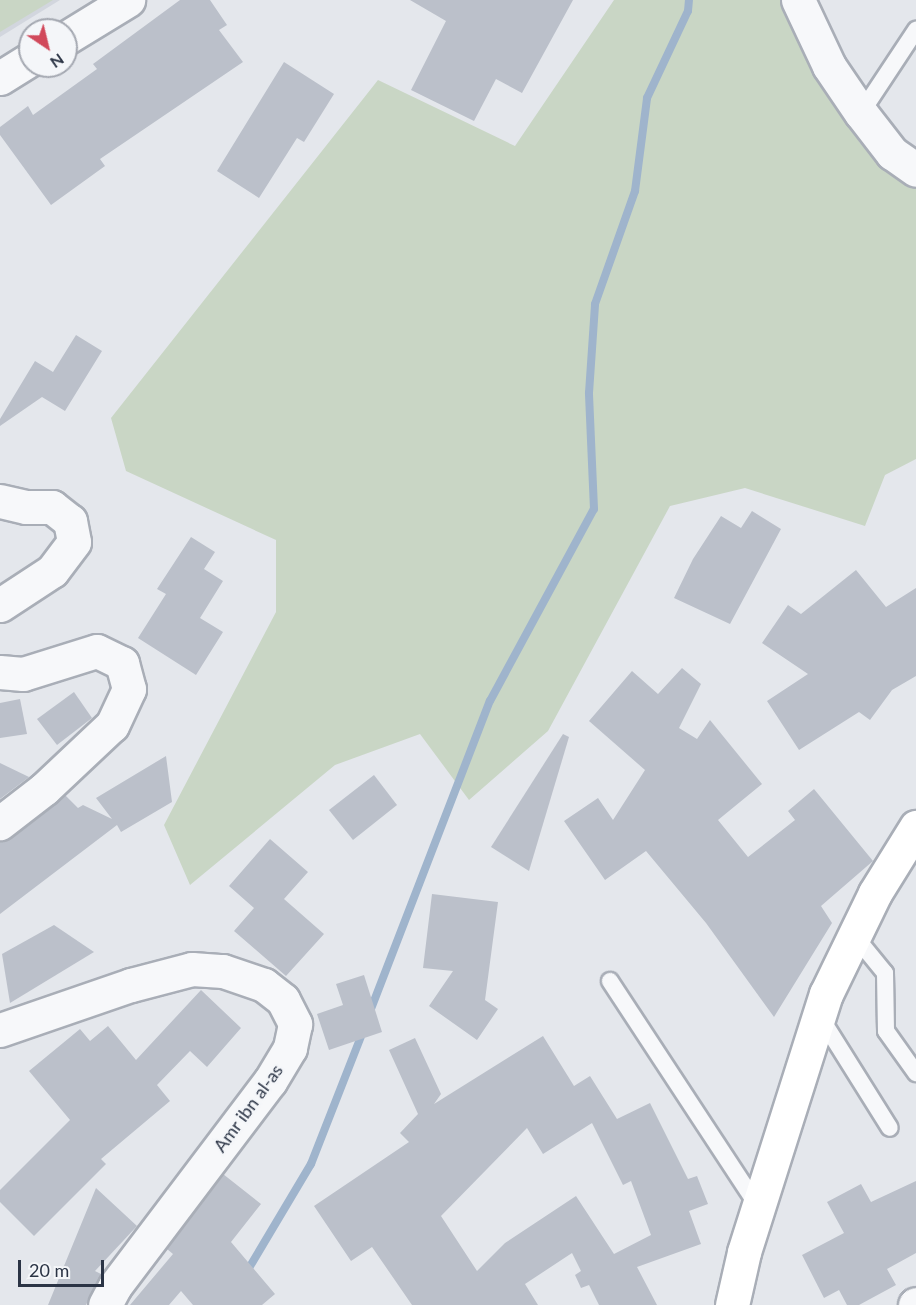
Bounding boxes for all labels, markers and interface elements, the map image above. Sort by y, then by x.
north arrow [18,18,78,78]
text: N [47,50,68,73]
street label: Amr ibn al-as [209,1060,287,1156]
scale bar [21,1248,106,1286]
text: 20 m [29,1259,69,1281]

